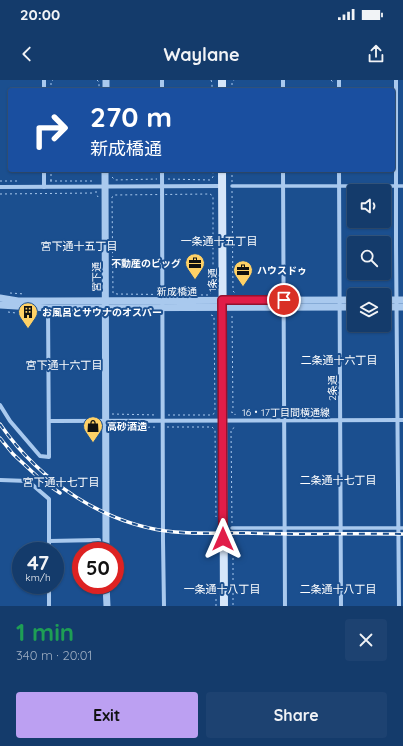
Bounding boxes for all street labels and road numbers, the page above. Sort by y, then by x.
street label: 宮下通 [90,262,103,292]
street label: 1条通 [206,268,219,292]
street label: 新成橋通 [157,285,197,298]
street label: 2条通 [326,375,339,401]
street label: 16・17丁目間横通線 [242,406,330,419]

